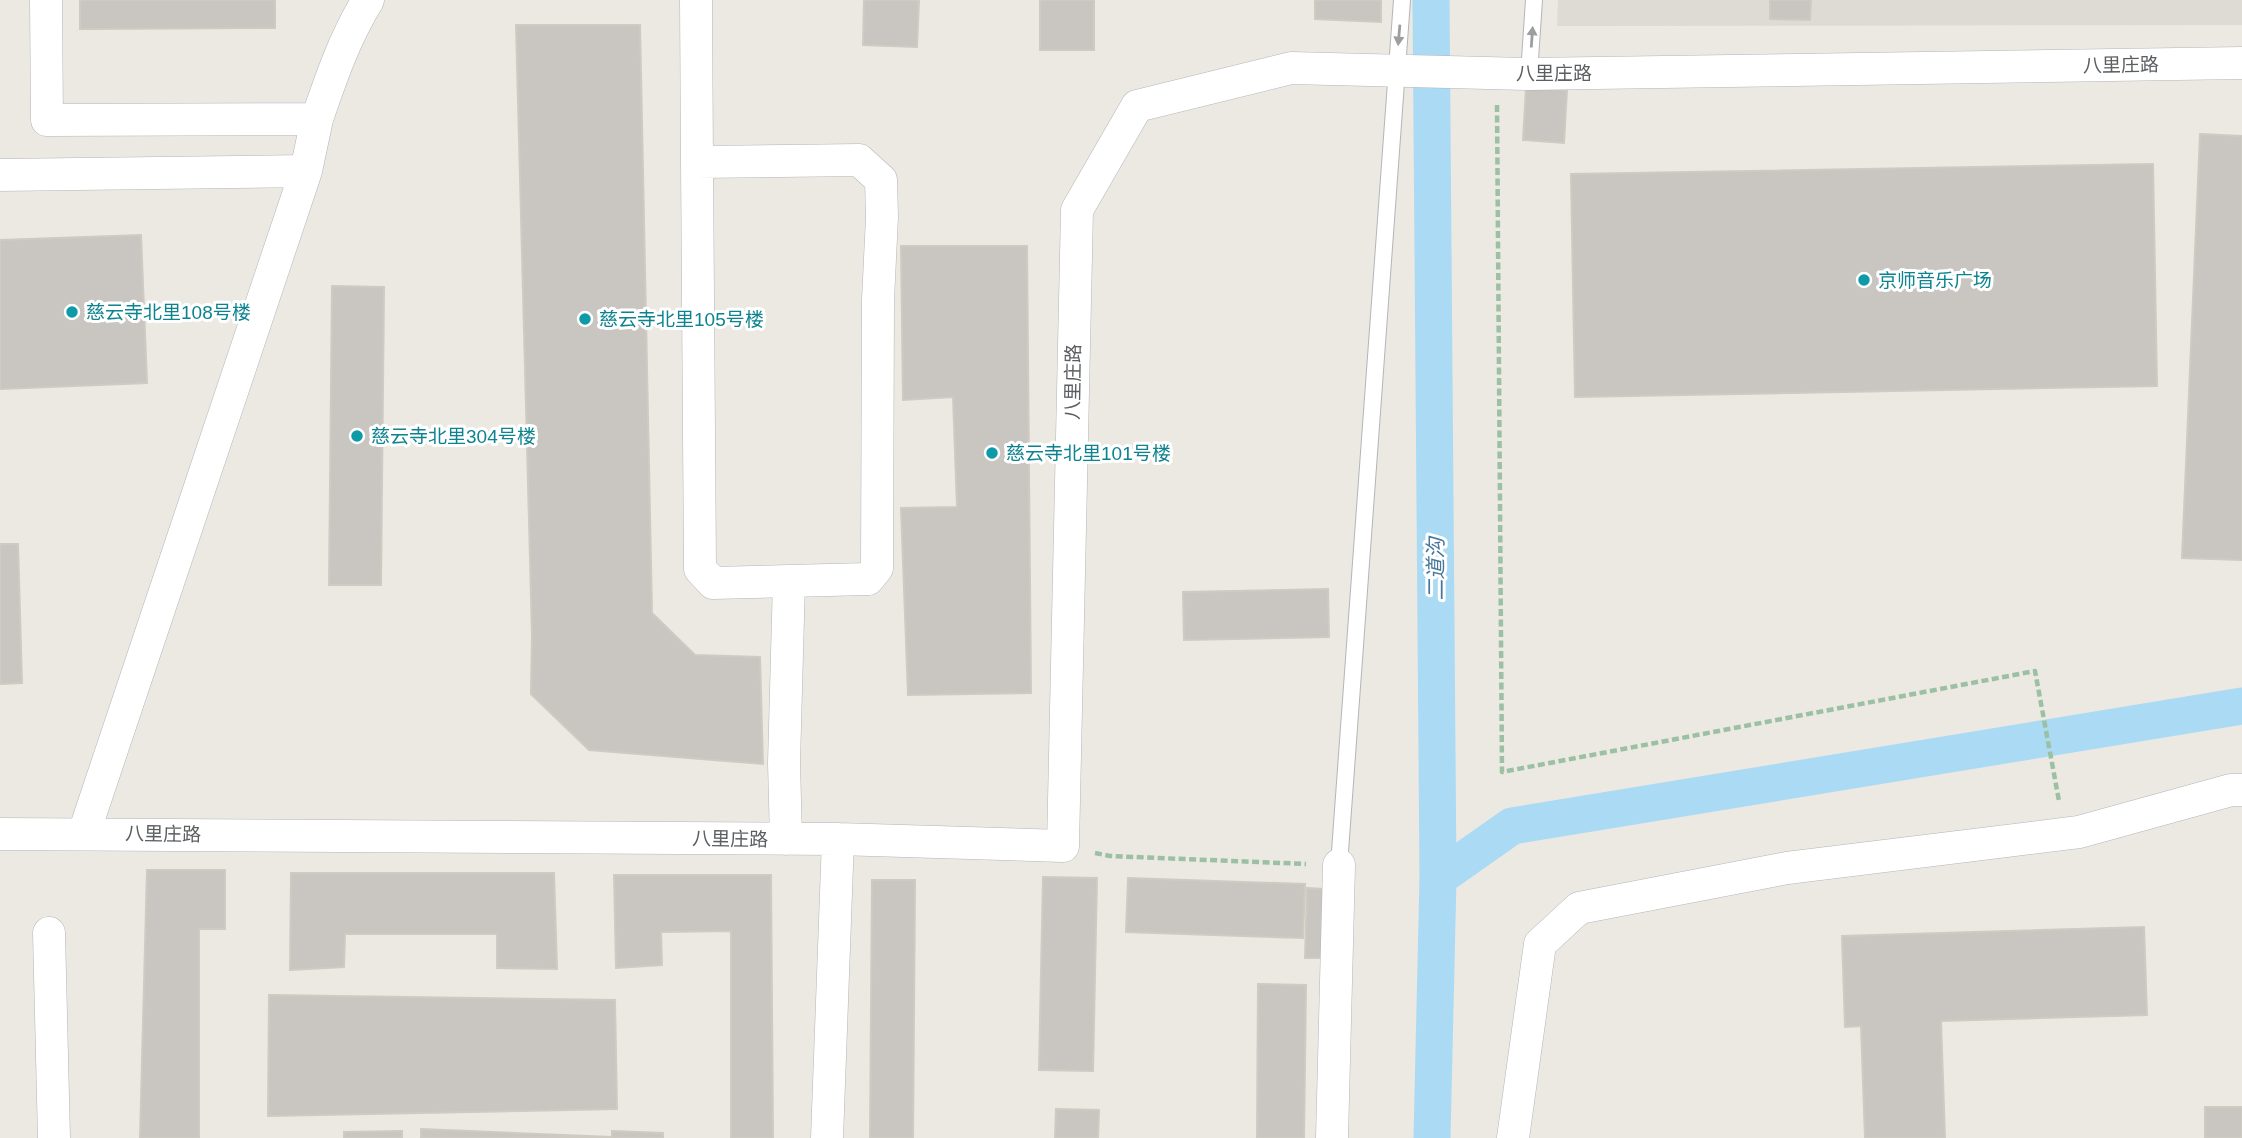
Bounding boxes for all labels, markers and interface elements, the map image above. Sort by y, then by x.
one-way arrow [1393,24,1404,46]
one-way arrow [1527,26,1538,48]
street label: 八里庄路 [2083,54,2159,76]
street label: 八里庄路 [1516,63,1592,84]
place label: 京师音乐广场 [1878,270,1992,291]
marker: 京师音乐广场 [1856,272,1872,288]
place label: 慈云寺北里108号楼 [86,302,251,323]
marker: 慈云寺北里108号楼 [64,304,80,320]
place label: 慈云寺北里105号楼 [599,309,764,330]
marker: 慈云寺北里105号楼 [577,311,593,327]
street label: 八里庄路 [1062,344,1084,420]
place label: 慈云寺北里304号楼 [371,426,536,447]
marker: 慈云寺北里304号楼 [349,428,365,444]
place label: 慈云寺北里101号楼 [1006,443,1171,464]
marker: 慈云寺北里101号楼 [984,445,1000,461]
water label: 二道沟 [1424,536,1447,601]
street label: 八里庄路 [125,823,201,845]
street label: 八里庄路 [692,828,768,850]

